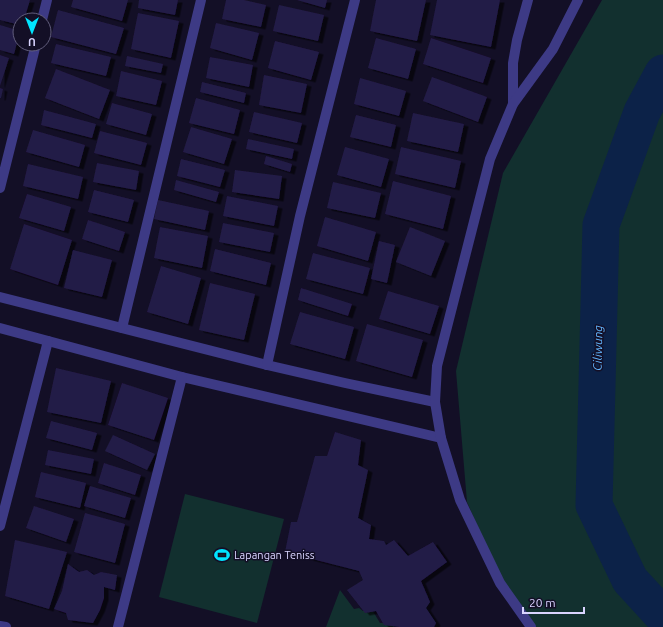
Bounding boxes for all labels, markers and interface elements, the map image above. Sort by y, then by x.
north arrow [12,12,52,52]
text: U [28,36,36,48]
water label: Ciliwung [591,324,604,371]
sports icon: Lapangan Teniss [213,546,231,564]
place label: Lapangan Teniss [234,549,315,561]
scale bar [523,589,584,615]
text: 20 m [529,596,556,609]

